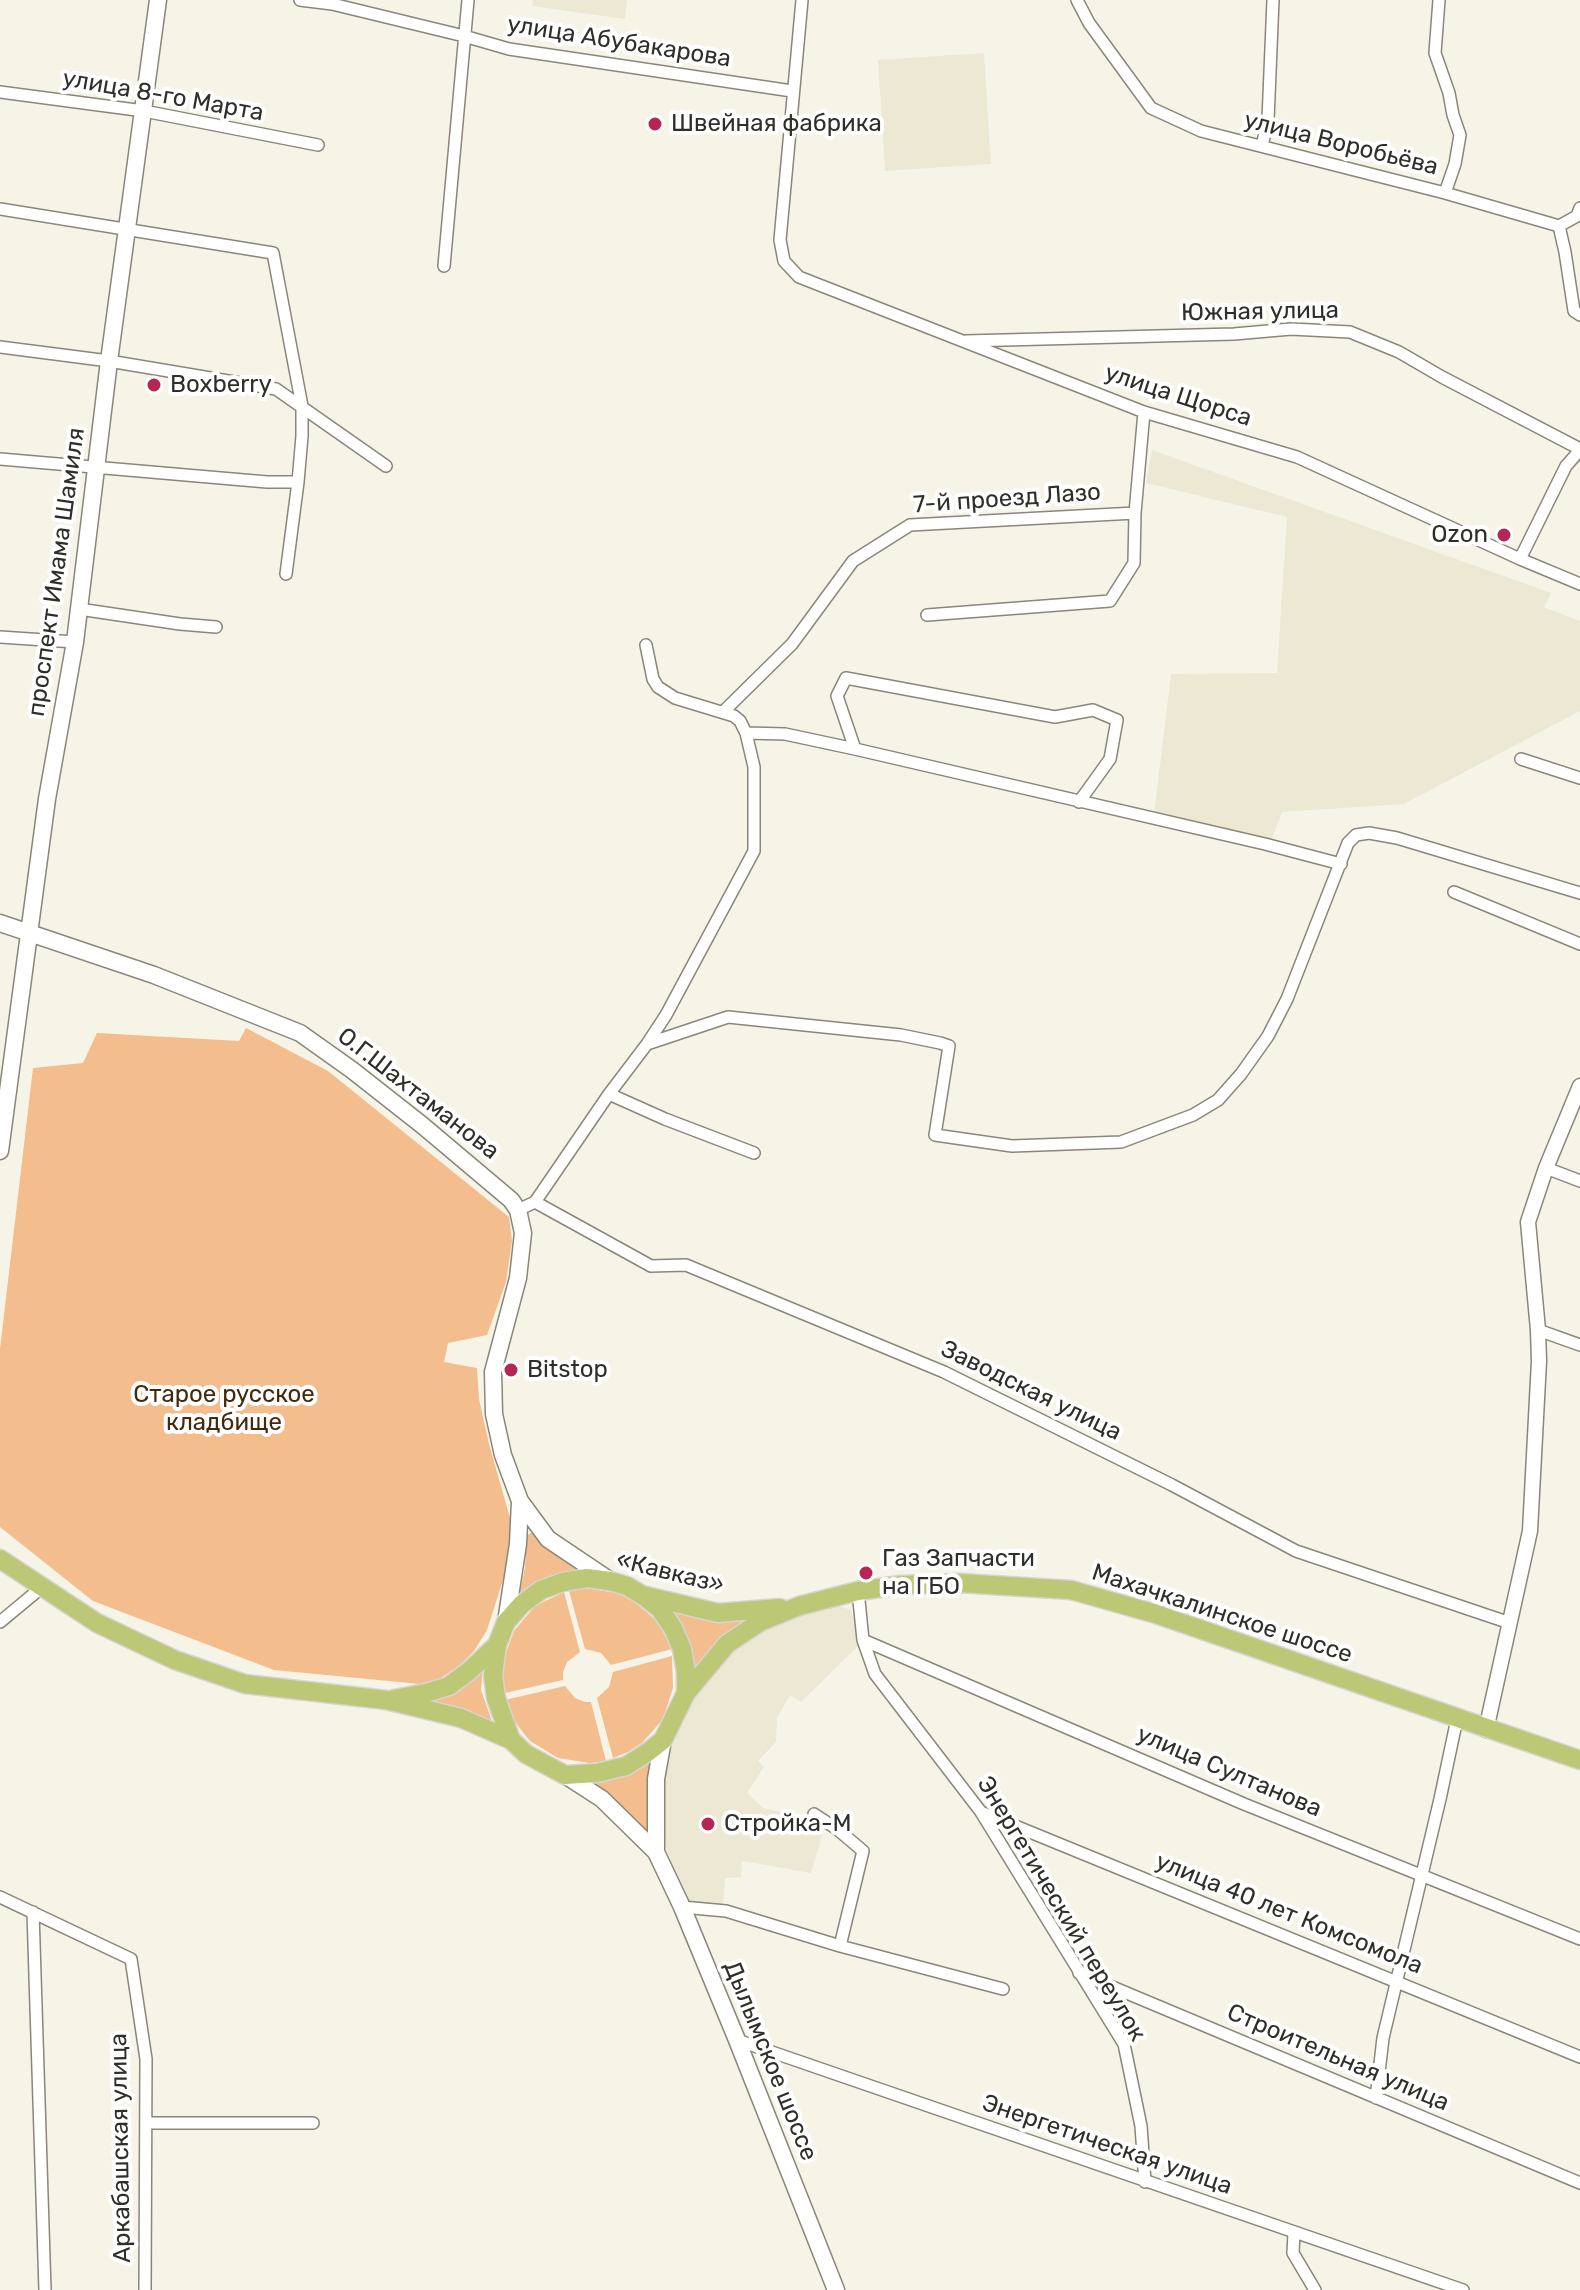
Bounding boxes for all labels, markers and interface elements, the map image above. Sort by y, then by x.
street label: улица Абубакарова [505,10,733,74]
street label: улица 8-го Марта [60,64,266,128]
street label: улица Воробьёва [1241,106,1441,182]
place label: Швейная фабрика [671,110,882,138]
marker: Швейная фабрика [646,115,664,133]
street label: Южная улица [1181,296,1339,328]
street label: улица Щорса [1101,359,1255,433]
place label: Boxberry [170,371,272,399]
marker: Boxberry [145,376,163,394]
street label: проспект Имама Шамиля [22,426,92,718]
street label: 7-й проезд Лазо [912,478,1102,520]
place label: Ozon [1431,521,1488,549]
marker: Ozon [1495,526,1513,544]
street label: О.Г.Шахтаманова [331,1022,505,1166]
street label: Заводская улица [936,1335,1126,1447]
place label: Bitstop [527,1356,608,1384]
marker: Bitstop [502,1361,520,1379]
park label: Старое русское кладбище [133,1381,315,1437]
place label: Газ Запчасти на ГБО [882,1545,1035,1601]
street label: «Кавказ» [613,1546,727,1600]
street label: Махачкалинское шоссе [1088,1558,1356,1670]
marker: Газ Запчасти на ГБО [857,1564,875,1582]
street label: улица Султанова [1132,1720,1326,1824]
street label: Энергетический переулок [970,1771,1152,2047]
place label: Стройка-М [724,1810,852,1838]
marker: Стройка-М [699,1815,717,1833]
street label: улица 40 лет Комсомола [1151,1847,1427,1981]
street label: Дылымское шоссе [717,1957,823,2165]
street label: Строительная улица [1223,1998,1453,2118]
street label: Аркабашская улица [105,2033,137,2263]
street label: Энергетическая улица [978,2089,1236,2201]

